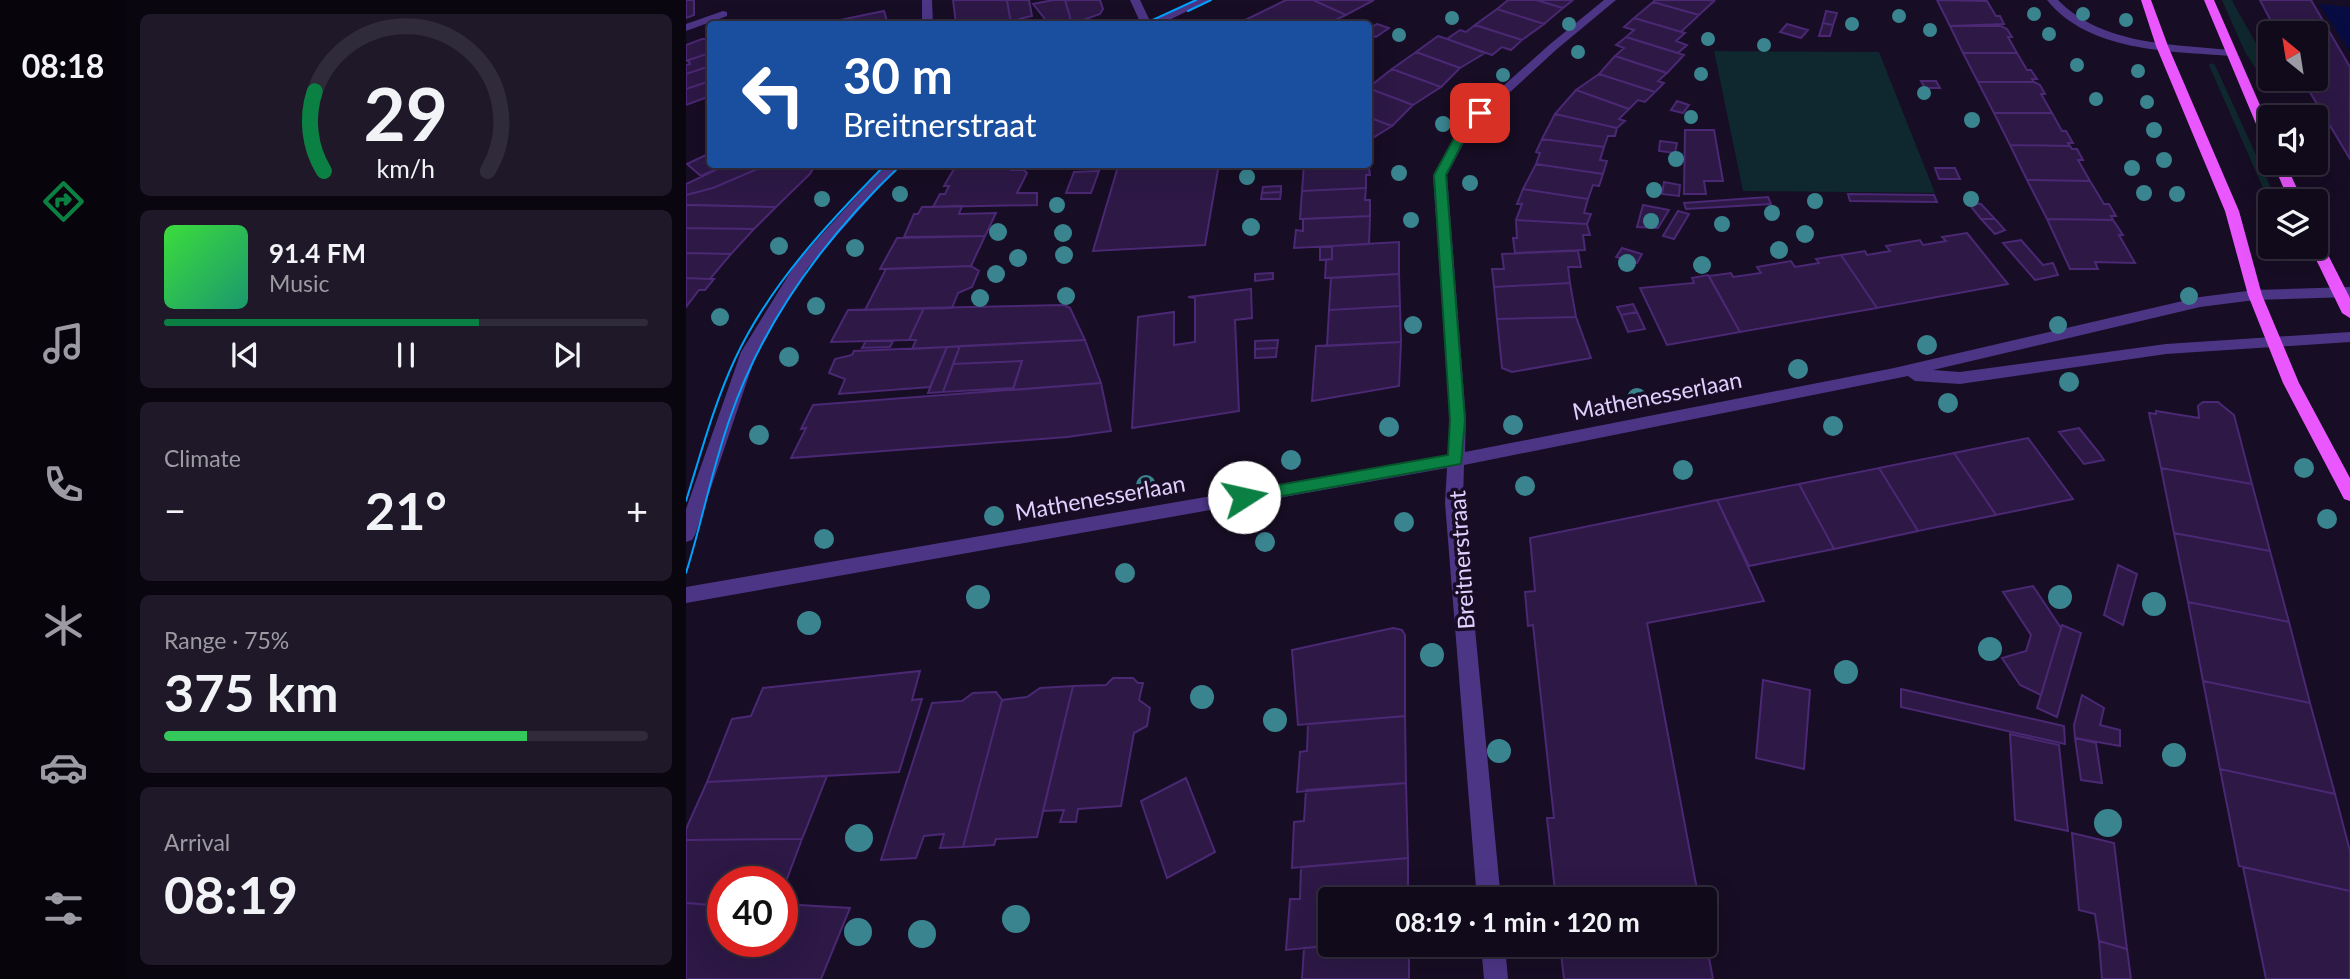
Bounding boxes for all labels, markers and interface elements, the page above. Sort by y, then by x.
north arrow [2258,21,2328,91]
map controls [2258,21,2328,259]
text: 08:18 [22,46,104,85]
text: 30 m [843,46,953,104]
icon: left [728,49,819,140]
text: 29 [364,69,448,157]
pin [1450,83,1510,143]
icon: arrive [1461,94,1499,132]
text: Breitnerstraat [843,105,1036,144]
button: sound [2258,105,2328,175]
text: km/h [377,153,435,183]
icon: directions [39,177,88,226]
button: layers [2258,189,2328,259]
text: 91.4 FM [269,237,366,269]
text: Music [269,269,329,297]
icon: music [39,319,88,368]
icon: previous [226,336,264,374]
icon: pause [387,336,425,374]
icon: next [548,336,586,374]
street label: Mathenesserlaan [1570,365,1744,425]
text: Climate [164,444,241,472]
icon: phone [39,460,88,509]
position arrow [1207,460,1281,534]
street label: Mathenesserlaan [1013,468,1187,526]
text: 21° [365,479,447,541]
text: − [164,487,186,533]
text: + [626,487,648,533]
street label: Breitnerstraat [1442,489,1480,630]
icon: climate [39,601,88,650]
text: Range · 75% [164,626,289,654]
text: 375 km [164,661,338,723]
icon: car [39,743,88,792]
text: Arrival [164,828,230,856]
text: 08:19 [164,863,298,925]
speed limit sign: 40 [707,866,798,957]
icon: filters [39,884,88,933]
text: 08:19 · 1 min · 120 m [1395,906,1640,938]

